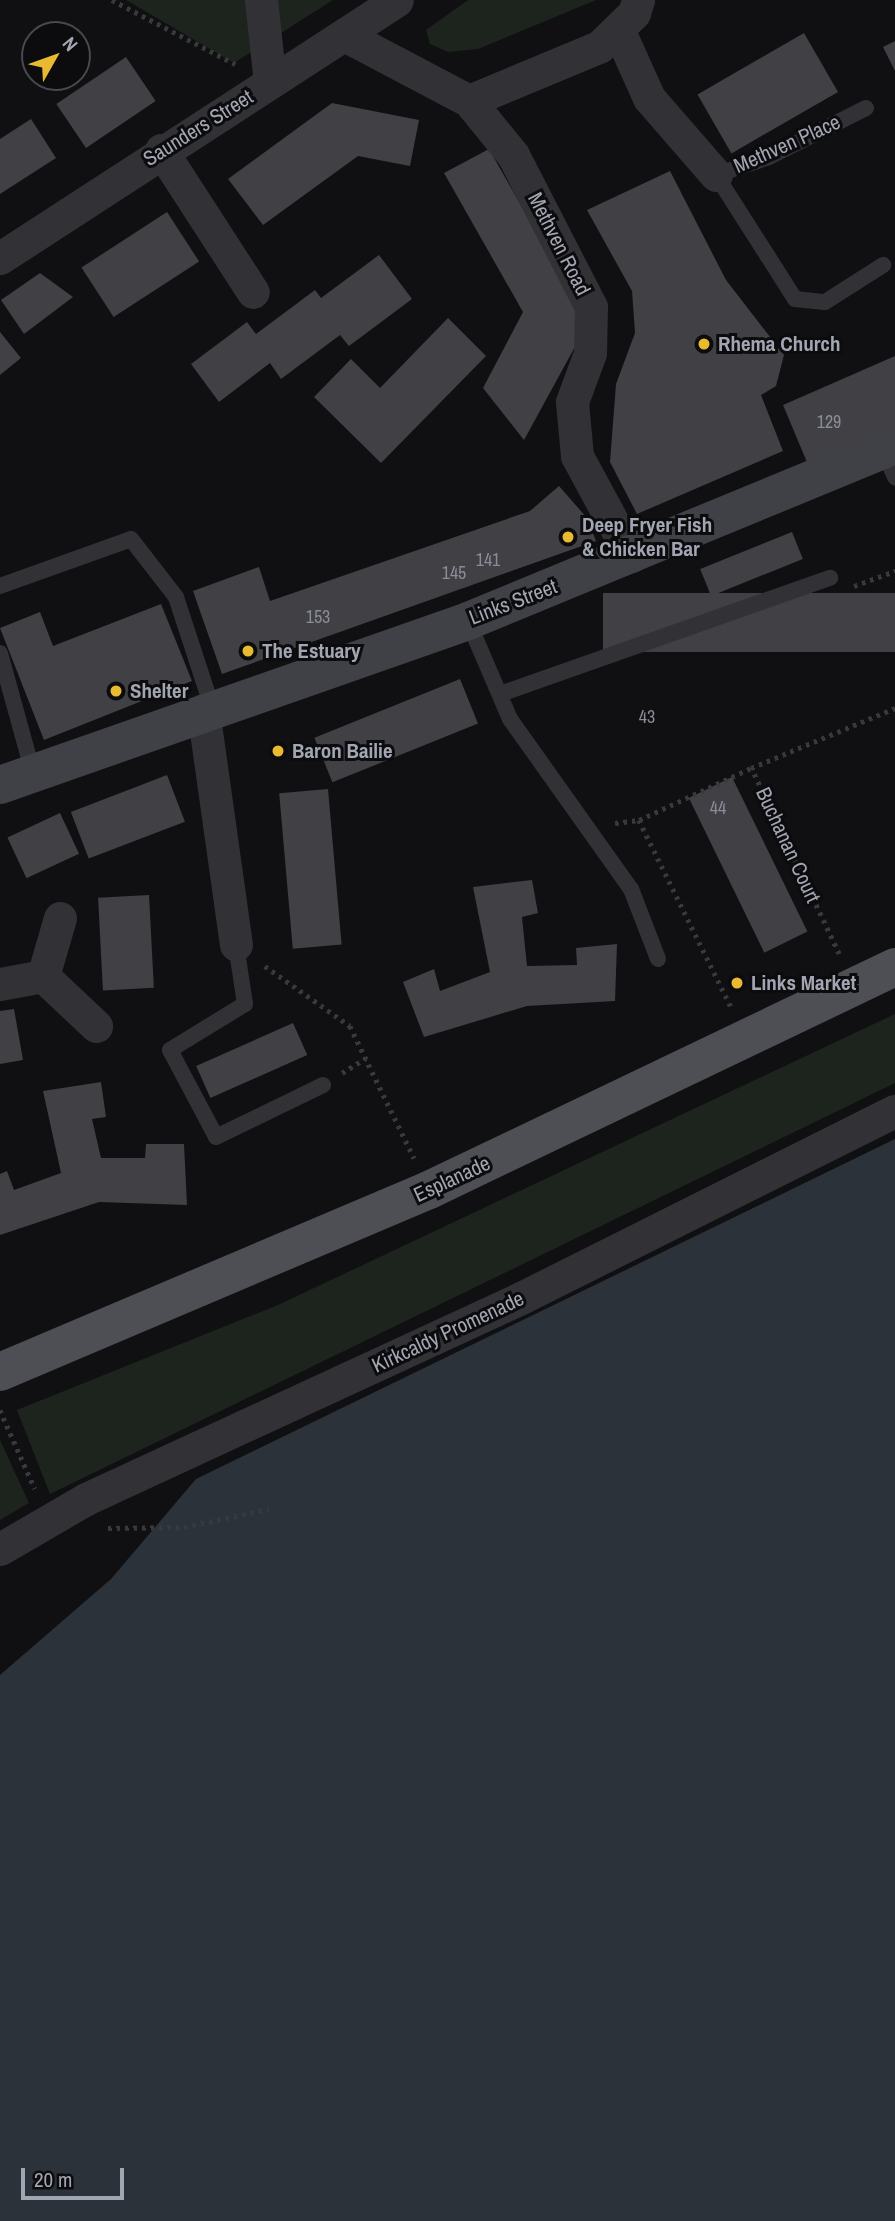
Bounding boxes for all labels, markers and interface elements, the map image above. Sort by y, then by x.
north arrow [21,21,91,91]
text: N [57,31,84,56]
street label: Saunders Street [139,84,257,172]
street label: Methven Place [730,109,844,179]
street label: Methven Road [522,188,596,300]
place label: Rhema Church [718,331,840,357]
marker: Rhema Church [696,336,712,352]
house number: 129 [817,411,841,433]
place label: Deep Fryer Fish & Chicken Bar [582,512,712,562]
marker: Deep Fryer Fish & Chicken Bar [560,529,576,545]
house number: 141 [476,549,500,571]
house number: 145 [442,562,466,584]
street label: Links Street [466,574,560,630]
house number: 153 [306,606,330,628]
place label: The Estuary [262,638,361,664]
marker: The Estuary [240,643,256,659]
place label: Shelter [130,678,188,704]
marker: Shelter [108,683,124,699]
house number: 43 [639,706,655,728]
place label: Baron Bailie [292,738,392,764]
marker: Baron Bailie [270,743,286,759]
street label: Buchanan Court [750,783,826,907]
house number: 44 [710,797,726,819]
place label: Links Market [751,970,856,996]
marker: Links Market [729,975,745,991]
street label: Esplanade [410,1150,494,1208]
street label: Kirkcaldy Promenade [368,1286,528,1378]
scale bar [24,2154,128,2198]
text: 20 m [34,2165,72,2194]

